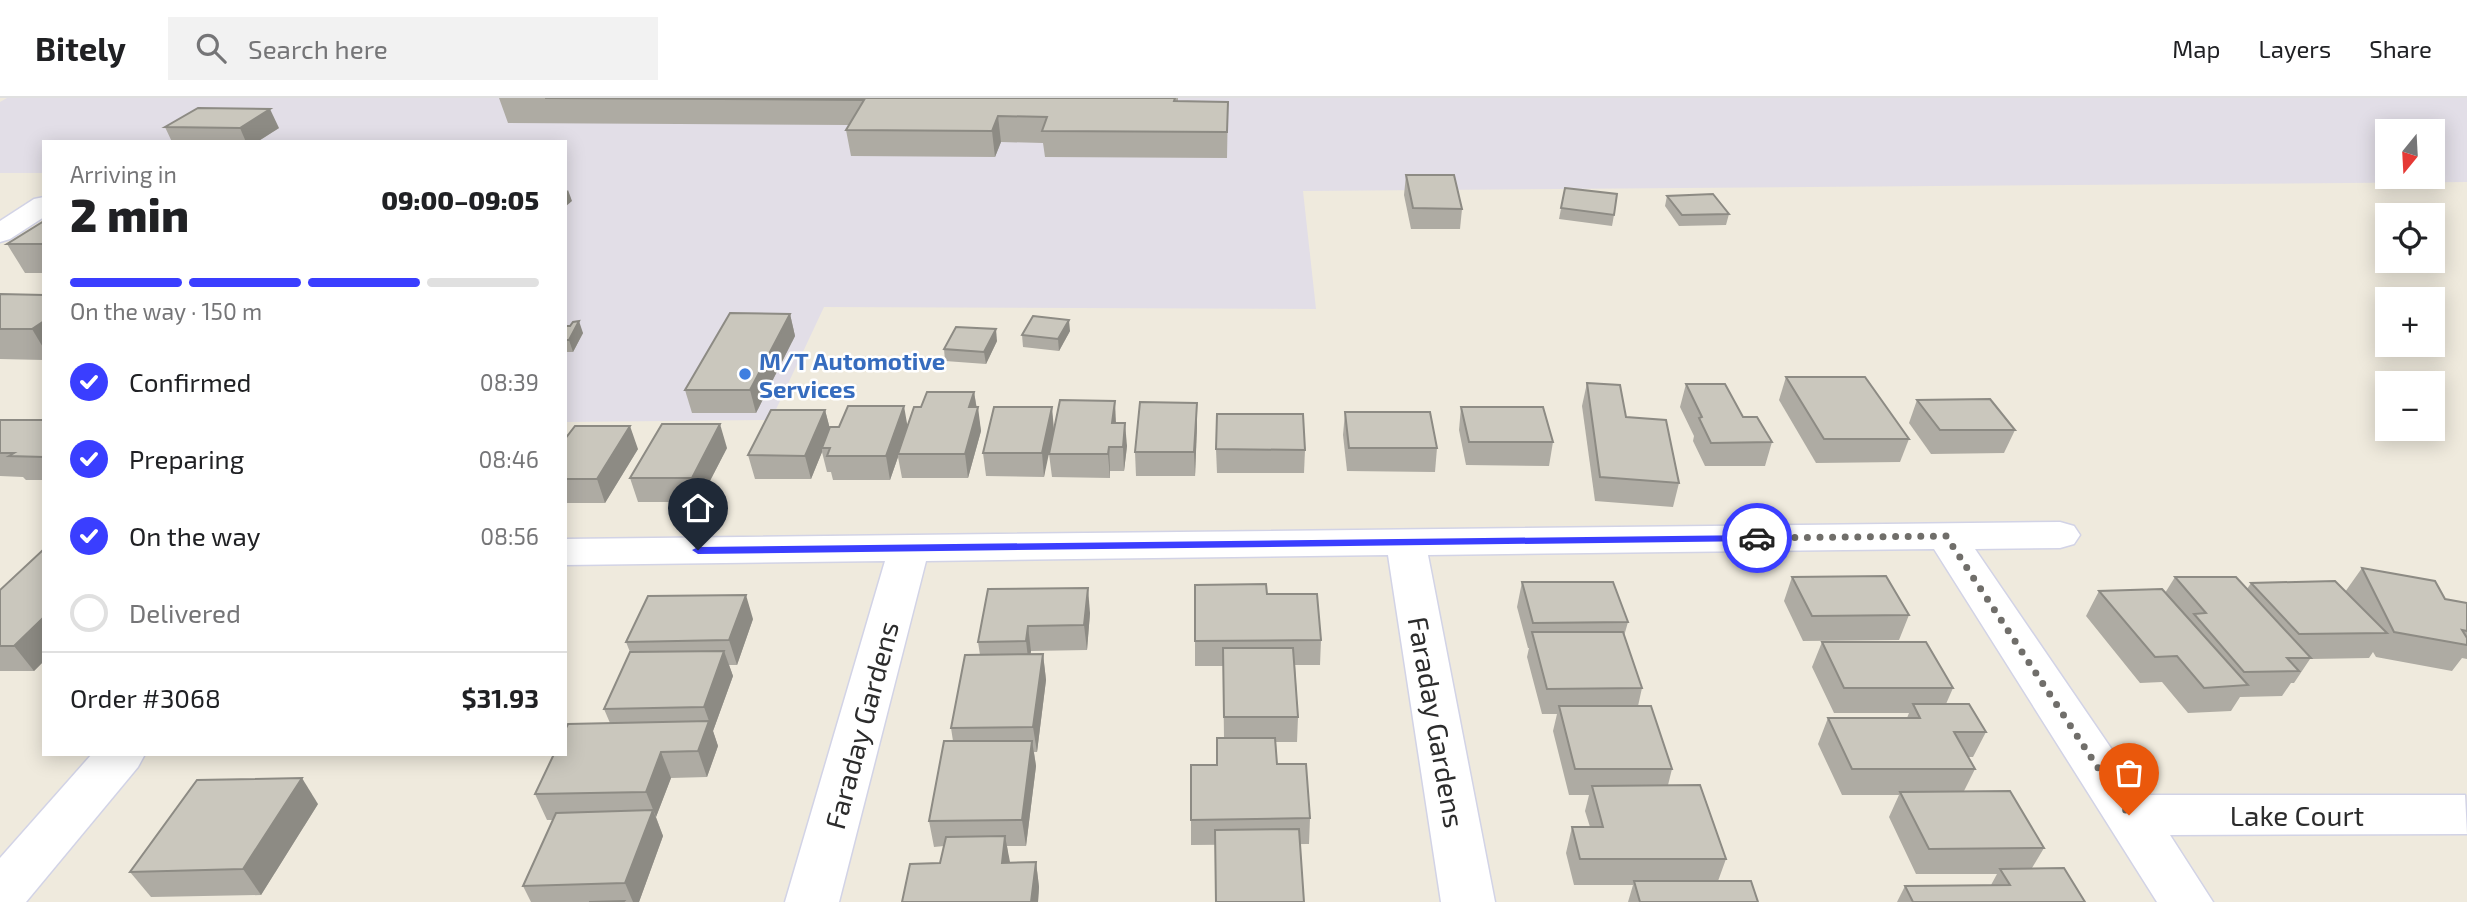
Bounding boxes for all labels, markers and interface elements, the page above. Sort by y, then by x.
search box [168,17,658,80]
text: Bitely [35,28,126,68]
icon: search [192,29,230,67]
text: Search here [248,33,388,64]
text: Map [2172,34,2220,63]
text: Layers [2258,34,2331,63]
text: Share [2369,34,2432,63]
north arrow [2375,119,2445,189]
map controls [2375,119,2445,441]
text: Arriving in [70,160,177,188]
text: 09:00–09:05 [381,184,539,215]
text: 2 min [70,186,189,241]
button: locate [2375,203,2445,273]
button: + [2375,287,2445,357]
text: On the way · 150 m [70,297,262,325]
place label: M/T Automotive Services [759,346,945,403]
icon: check [70,363,108,401]
text: Confirmed [129,366,252,397]
marker: M/T Automotive Services [737,366,753,382]
text: 08:39 [480,368,539,396]
button: − [2375,371,2445,441]
icon: check [70,440,108,478]
text: Preparing [129,443,244,474]
text: 08:46 [478,445,539,473]
pin [668,478,728,550]
icon: home [679,489,717,527]
courier [1722,503,1792,573]
icon: check [70,517,108,555]
icon: car [1738,519,1776,557]
text: On the way [129,520,260,551]
text: 08:56 [480,522,539,550]
text: Delivered [129,597,241,628]
street label: Faraday Gardens [1402,614,1472,830]
street label: Faraday Gardens [817,617,905,833]
text: Order #3068 [70,682,221,713]
text: $31.93 [462,682,539,713]
pin [2099,743,2159,815]
icon: bag [2110,754,2148,792]
street label: Lake Court [2230,798,2364,832]

